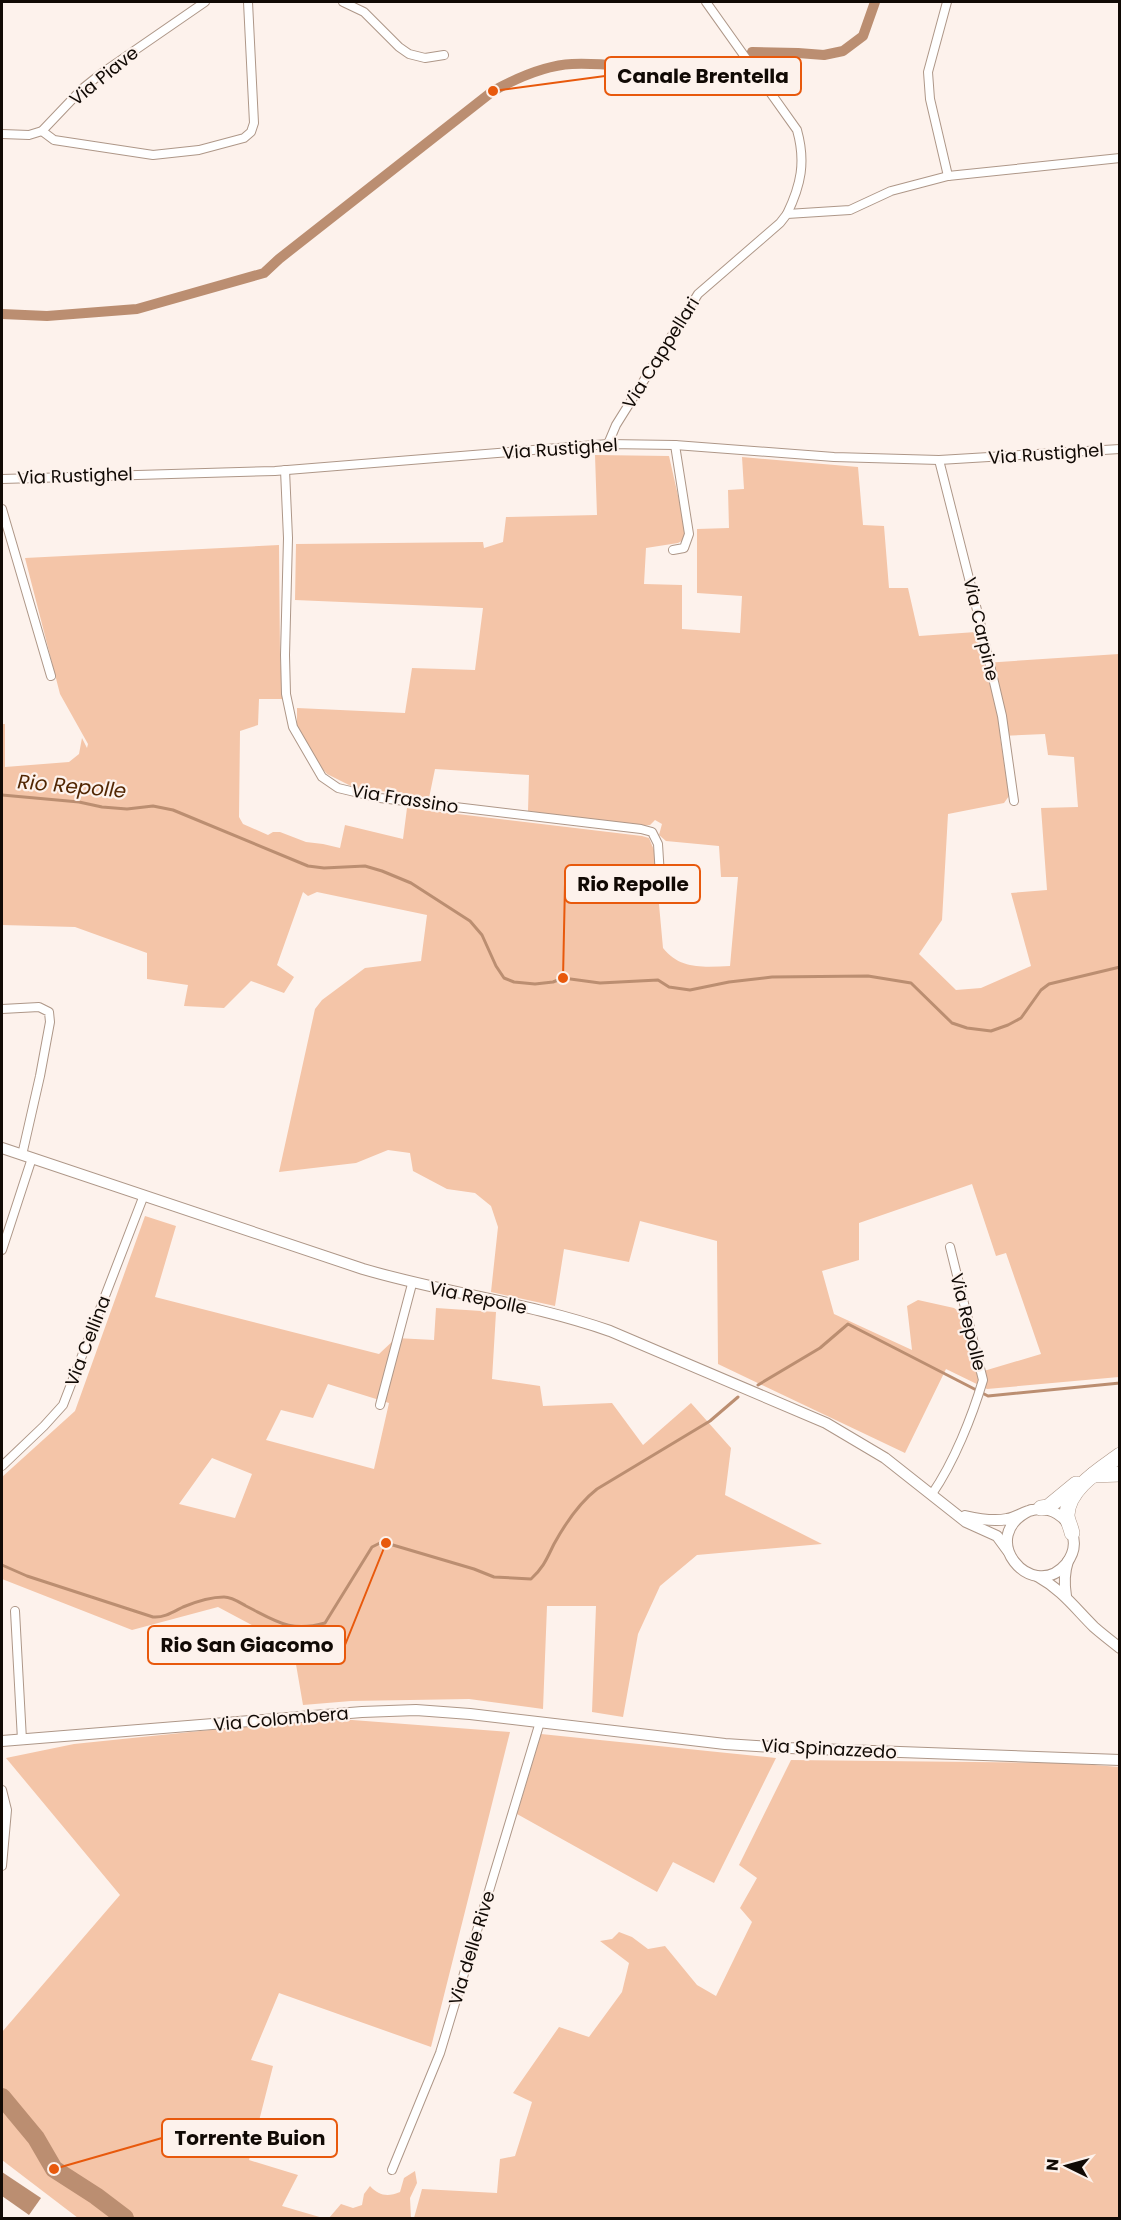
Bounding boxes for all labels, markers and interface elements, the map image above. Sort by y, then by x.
street label: Via Piave [64,40,143,111]
callout: Canale Brentella [605,57,801,95]
text: Canale Brentella [617,62,789,90]
street label: Via Cappellari [616,292,705,413]
street label: Via Rustighel [501,432,619,465]
street label: Via Rustighel [987,437,1105,470]
street label: Via Rustighel [17,461,133,490]
street label: Via Carpine [957,575,1006,683]
water label: Rio Repolle [17,767,127,805]
street label: Via Frassino [350,778,460,819]
callout: Rio Repolle [565,865,700,903]
text: Rio Repolle [577,870,689,898]
street label: Via Repolle [944,1271,993,1373]
street label: Via Repolle [427,1275,529,1320]
street label: Via Cellina [59,1292,116,1390]
callout: Rio San Giacomo [148,1626,345,1664]
text: Rio San Giacomo [161,1631,334,1659]
street label: Via Colombera [212,1700,350,1737]
street label: Via Spinazzedo [761,1732,897,1765]
street label: Via delle Rive [442,1888,501,2008]
callout: Torrente Buion [162,2119,337,2157]
text: Torrente Buion [175,2124,325,2152]
north arrow [1037,2136,1097,2196]
text: N [1041,2158,1065,2172]

